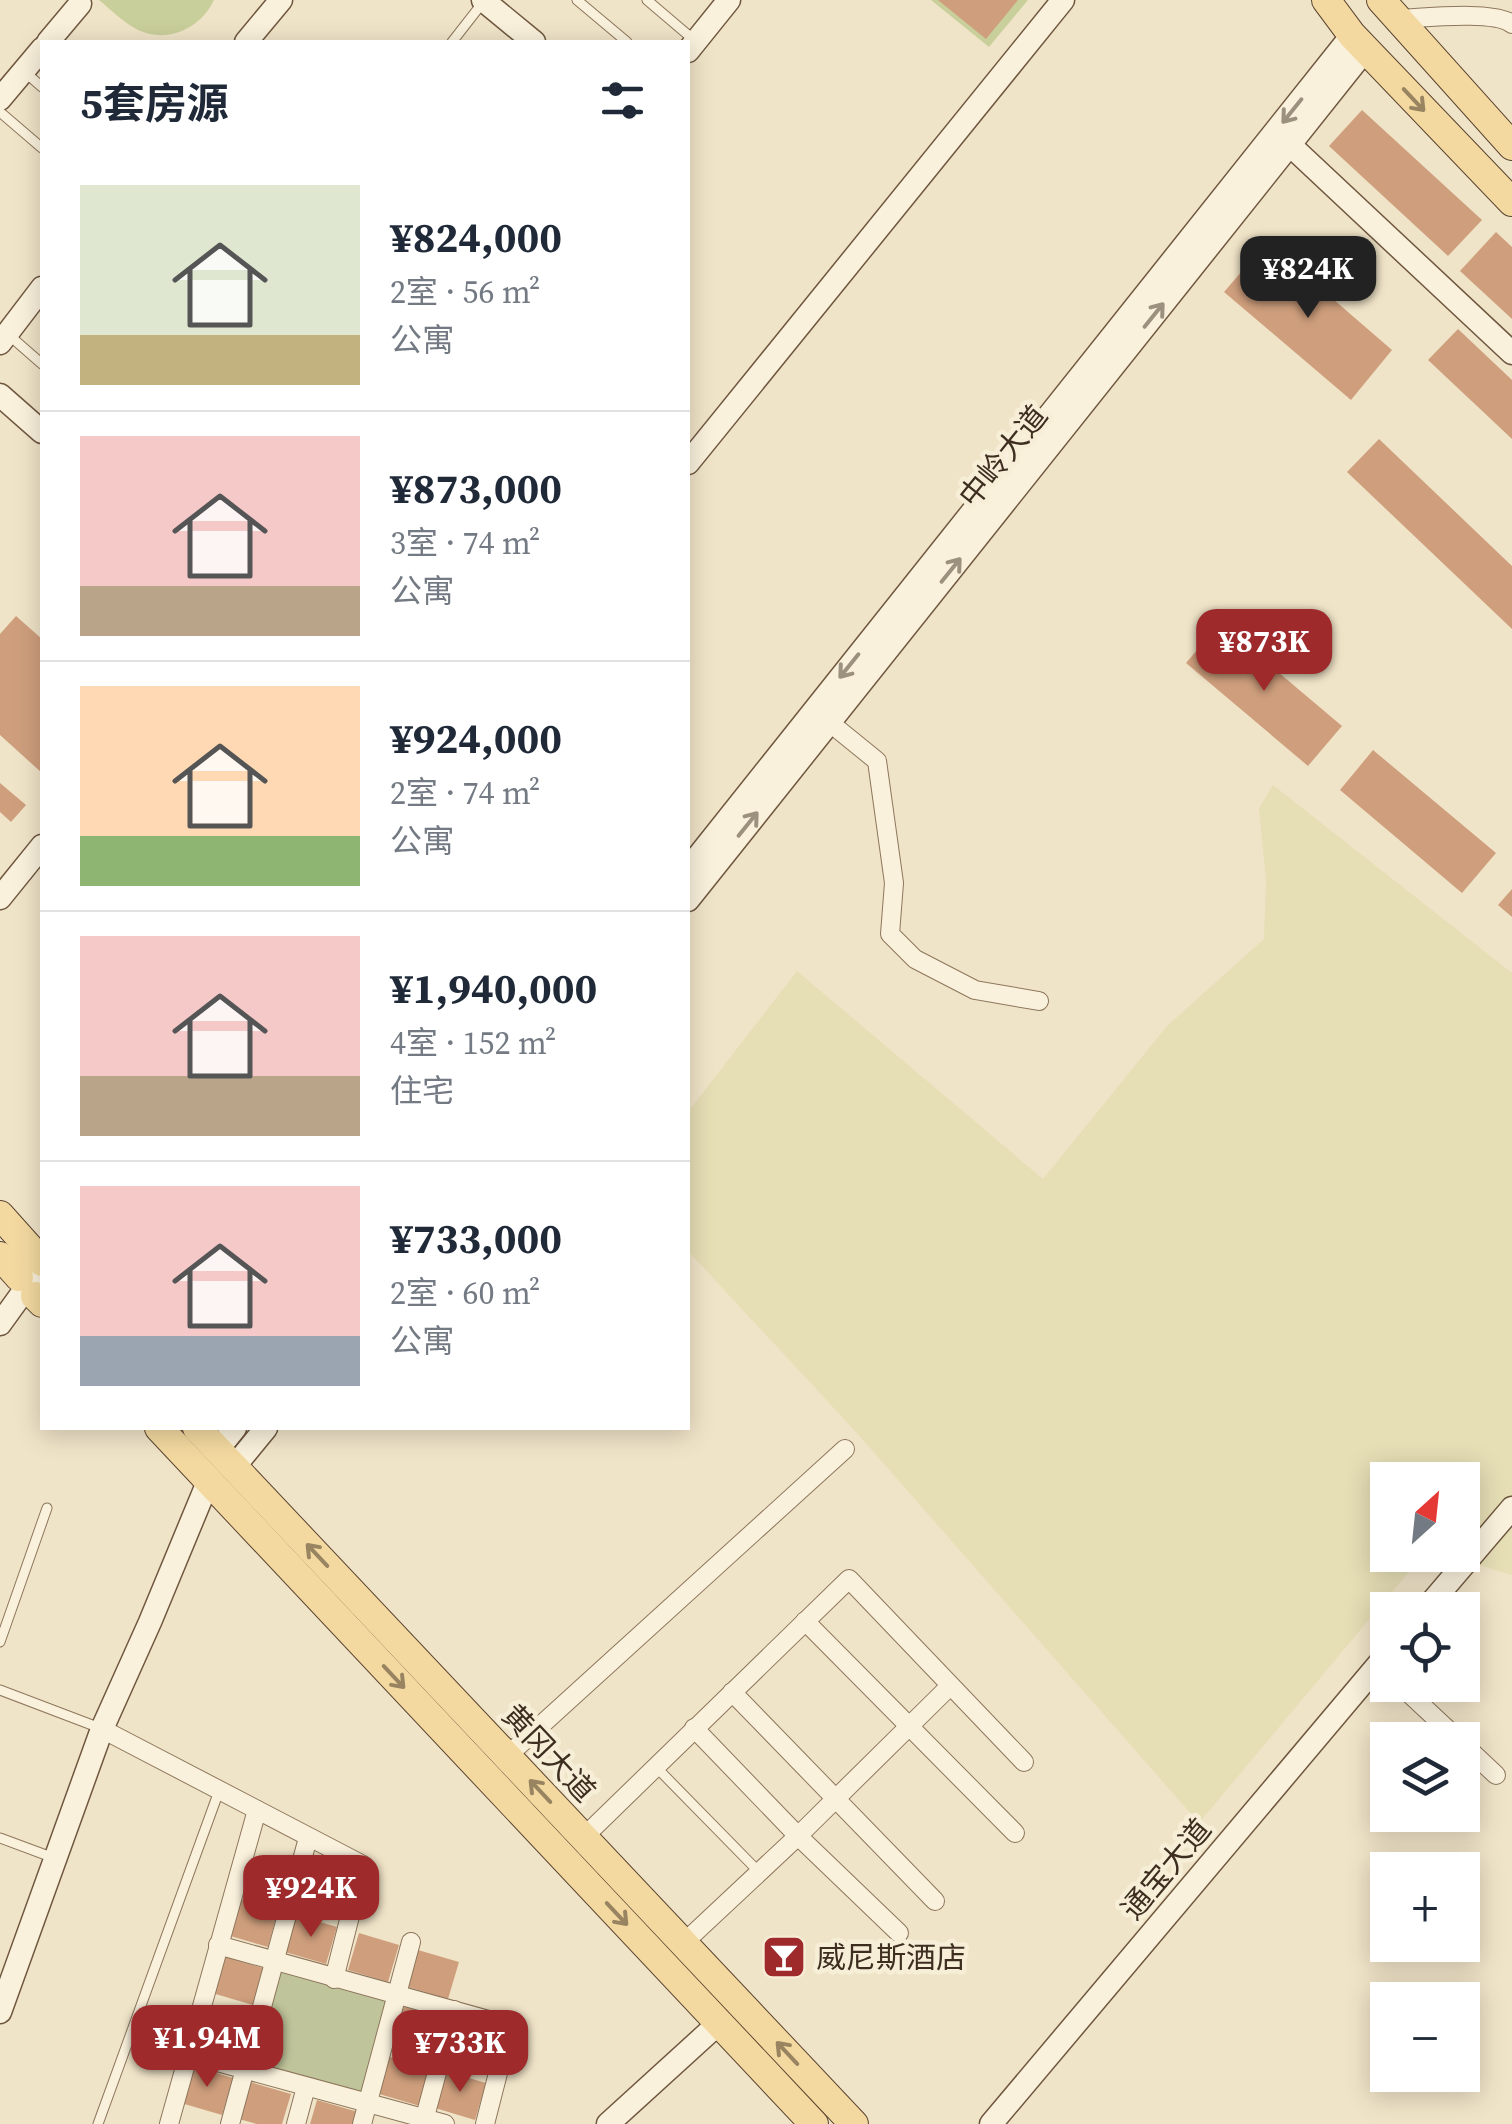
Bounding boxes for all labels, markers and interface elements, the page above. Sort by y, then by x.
icon: filters [595,73,650,128]
text: 5套房源 [80,74,229,132]
one-way arrow [1402,87,1426,111]
one-way arrow [1281,97,1302,124]
text: ¥824,000 [390,208,562,266]
icon: home [160,225,280,345]
pin: ¥824K [1238,236,1378,321]
text: ¥824K [1262,246,1354,290]
text: 2室 · 56 m² [390,270,540,314]
one-way arrow [1142,303,1164,329]
text: 公寓 [390,318,454,362]
street label: 中岭大道 [949,396,1057,516]
text: ¥873,000 [390,459,562,517]
icon: home [160,476,280,596]
text: 3室 · 74 m² [390,521,540,565]
one-way arrow [940,557,962,583]
text: 公寓 [390,569,454,613]
pin: ¥873K [1194,609,1334,694]
text: ¥873K [1218,619,1310,663]
one-way arrow [838,653,860,679]
text: ¥924,000 [390,709,562,767]
icon: home [160,726,280,846]
text: 2室 · 74 m² [390,771,540,815]
one-way arrow [737,811,759,837]
text: 公寓 [390,819,454,863]
text: ¥1,940,000 [390,959,597,1017]
icon: home [160,976,280,1096]
text: 4室 · 152 m² [390,1021,556,1065]
text: 住宅 [390,1069,454,1113]
text: ¥733,000 [390,1209,562,1267]
icon: home [160,1226,280,1346]
text: 2室 · 60 m² [390,1271,540,1315]
text: 公寓 [390,1319,454,1363]
north arrow [1370,1462,1480,1572]
map controls [1370,1462,1480,2092]
one-way arrow [305,1543,329,1567]
button: locate [1370,1592,1480,1702]
one-way arrow [382,1664,405,1689]
street label: 黄冈大道 [493,1695,605,1811]
button: layers [1370,1722,1480,1832]
one-way arrow [529,1779,552,1804]
street label: 通宝大道 [1112,1810,1220,1928]
button: + [1370,1852,1480,1962]
pin: ¥924K [241,1855,381,1940]
text: ¥924K [265,1865,357,1909]
one-way arrow [605,1901,628,1926]
bar icon: 威尼斯酒店 [761,1934,807,1980]
place label: 威尼斯酒店 [816,1937,966,1978]
button: − [1370,1982,1480,2092]
pin: ¥1.94M [126,2005,288,2090]
pin: ¥733K [390,2010,530,2095]
text: ¥1.94M [153,2015,261,2059]
text: ¥733K [414,2020,506,2064]
one-way arrow [776,2041,799,2066]

